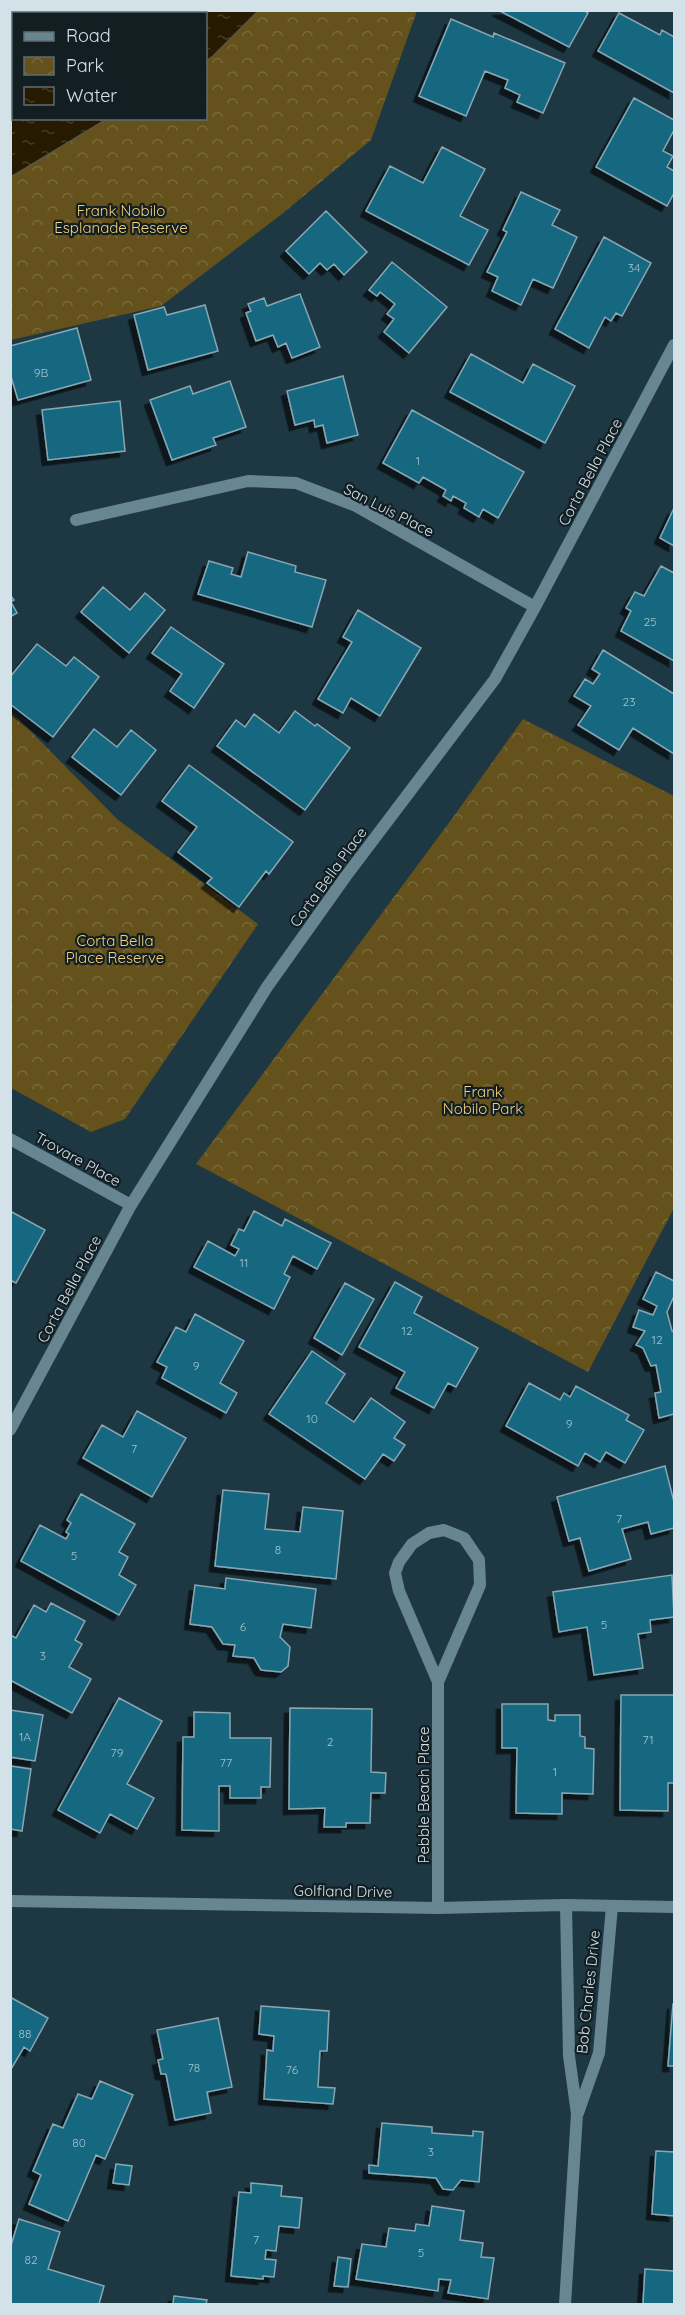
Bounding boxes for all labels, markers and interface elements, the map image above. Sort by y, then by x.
legend [12,12,207,120]
text: Road [66,24,111,47]
text: Park [66,54,104,77]
text: Water [66,84,117,107]
park label: Frank Nobilo Esplanade Reserve [54,201,188,237]
house number: 34 [628,260,640,275]
house number: 9B [34,365,48,380]
street label: Corta Bella Place [554,415,626,529]
house number: 1 [416,453,420,468]
street label: San Luis Place [341,479,437,541]
house number: 25 [643,614,657,629]
house number: 23 [623,694,635,709]
street label: Corta Bella Place [285,823,371,931]
park label: Corta Bella Place Reserve [66,931,164,967]
park label: Frank Nobilo Park [443,1082,523,1118]
street label: Trovare Place [32,1128,124,1190]
street label: Corta Bella Place [33,1232,105,1346]
house number: 11 [240,1255,248,1270]
house number: 12 [401,1323,413,1338]
house number: 12 [651,1332,663,1347]
house number: 9 [193,1358,200,1373]
house number: 10 [306,1411,318,1426]
house number: 9 [566,1416,573,1431]
house number: 7 [131,1441,137,1456]
house number: 7 [616,1511,622,1526]
house number: 8 [275,1542,281,1557]
house number: 5 [71,1548,77,1563]
house number: 5 [601,1617,607,1632]
house number: 6 [240,1619,247,1634]
house number: 3 [40,1648,46,1663]
street label: Pebble Beach Place [414,1727,433,1863]
house number: 1A [19,1729,31,1744]
house number: 71 [642,1732,654,1747]
house number: 2 [327,1734,334,1749]
house number: 79 [111,1745,124,1760]
house number: 77 [220,1755,232,1770]
house number: 1 [553,1764,557,1779]
street label: Golfland Drive [293,1881,393,1901]
street label: Bob Charles Drive [572,1929,604,2055]
house number: 88 [19,2026,31,2041]
house number: 78 [188,2060,200,2075]
house number: 76 [286,2062,299,2077]
house number: 80 [72,2135,86,2150]
house number: 3 [428,2144,434,2159]
house number: 7 [253,2232,259,2247]
house number: 5 [418,2245,424,2260]
house number: 82 [24,2252,38,2267]

